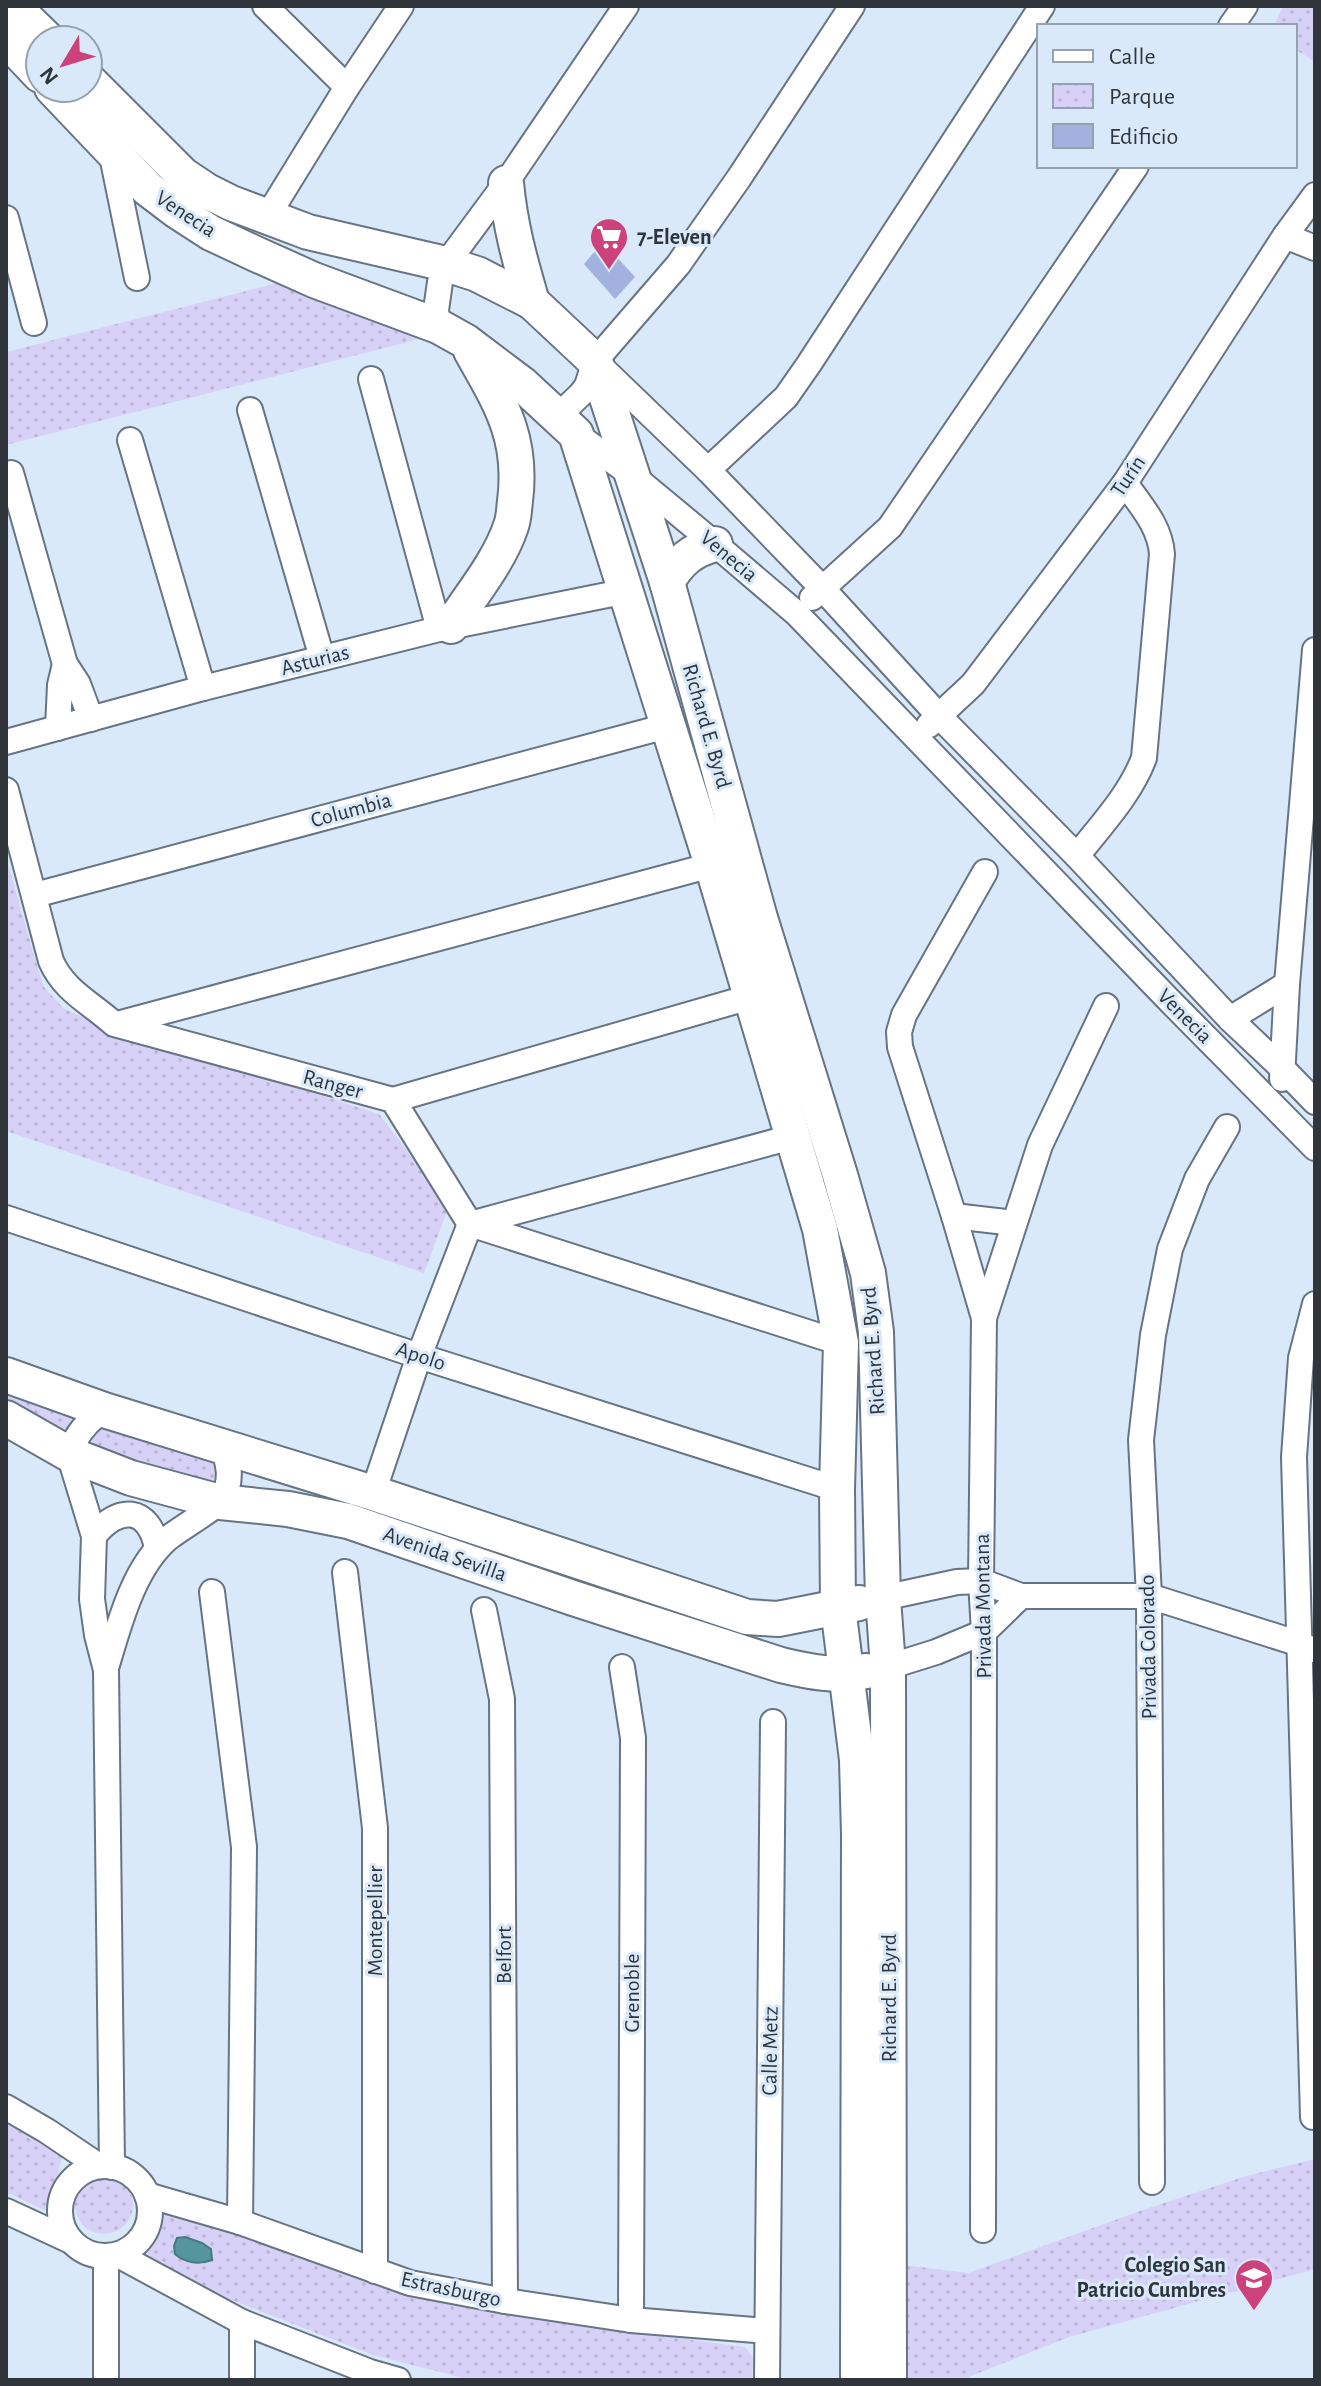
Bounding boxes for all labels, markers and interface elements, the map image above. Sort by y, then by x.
north arrow [24,24,104,104]
legend [1037,24,1297,168]
text: Calle [1109,45,1156,69]
text: N [36,63,62,88]
text: Parque [1109,85,1175,109]
text: Edificio [1109,125,1178,149]
street label: Venecia [152,187,220,241]
supermarket icon: 7-Eleven [588,216,630,271]
place label: 7-Eleven [637,226,712,248]
street label: Turín [1107,452,1149,500]
street label: Venecia [696,526,762,586]
street label: Asturias [279,641,351,679]
street label: Richard E. Byrd [679,661,735,791]
street label: Columbia [308,789,394,831]
street label: Venecia [1154,985,1216,1047]
street label: Ranger [301,1065,365,1103]
street label: Richard E. Byrd [858,1286,888,1416]
street label: Apolo [394,1338,448,1374]
street label: Avenida Sevilla [380,1523,510,1585]
street label: Privada Montana [971,1533,995,1679]
street label: Privada Colorado [1136,1574,1160,1720]
street label: Montepellier [364,1866,386,1976]
street label: Belfort [493,1926,515,1984]
street label: Richard E. Byrd [878,1934,900,2062]
street label: Grenoble [621,1953,643,2033]
street label: Calle Metz [758,2006,782,2096]
place label: Colegio San Patricio Cumbres [1076,2254,1226,2301]
school or university icon: Colegio San Patricio Cumbres [1233,2257,1275,2312]
street label: Estrasburgo [399,2268,503,2310]

